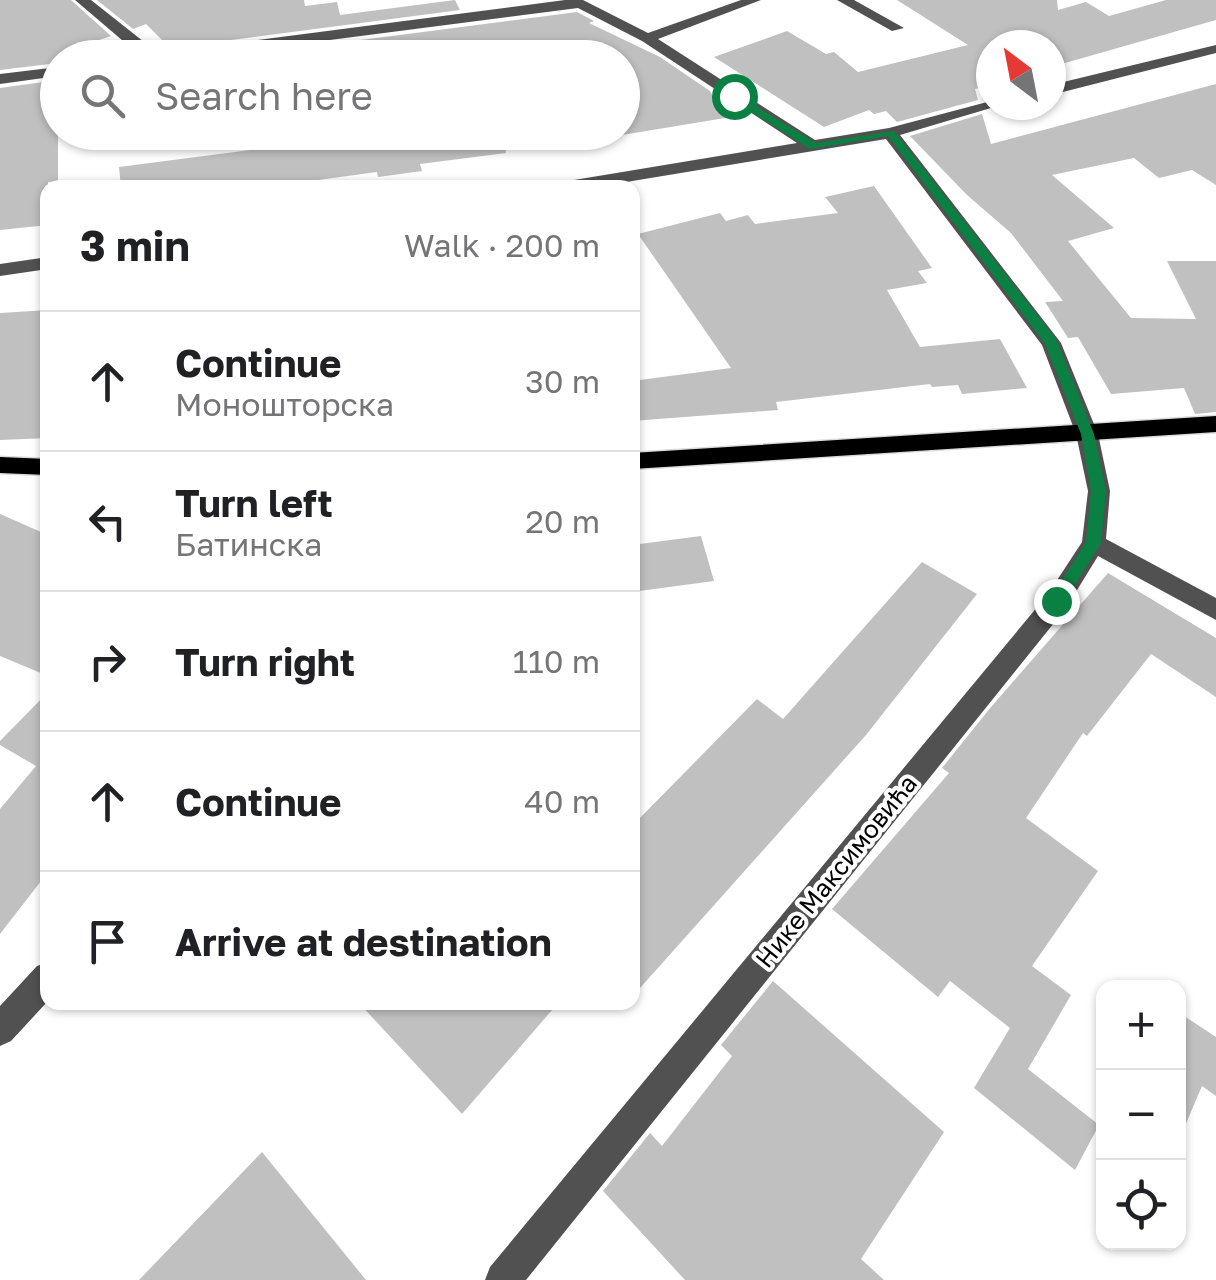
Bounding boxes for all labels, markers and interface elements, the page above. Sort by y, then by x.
north arrow [976,30,1066,120]
search box [40,40,640,150]
icon: search [75,68,130,123]
text: Search here [155,73,373,118]
route start [712,74,758,120]
text: 3 min [80,220,190,270]
text: Walk · 200 m [404,226,600,264]
text: Continue [175,340,341,385]
icon: ahead [80,354,135,409]
text: 30 m [525,362,600,400]
text: Моношторска [175,385,394,423]
text: Turn left [175,480,333,525]
icon: left [80,494,135,549]
text: 20 m [525,502,600,540]
text: Батинска [175,525,322,563]
route end [1034,579,1080,625]
icon: right [80,634,135,689]
text: Turn right [175,639,355,684]
text: 110 m [513,642,600,680]
street label: Нике Максимовића [748,768,923,973]
icon: ahead [80,774,135,829]
text: Continue [175,779,341,824]
text: 40 m [524,782,600,820]
icon: arrive [80,914,135,969]
text: Arrive at destination [175,919,552,964]
map controls [1096,980,1186,1250]
button: + [1096,980,1186,1070]
button: − [1096,1070,1186,1160]
button: locate [1096,1160,1186,1250]

